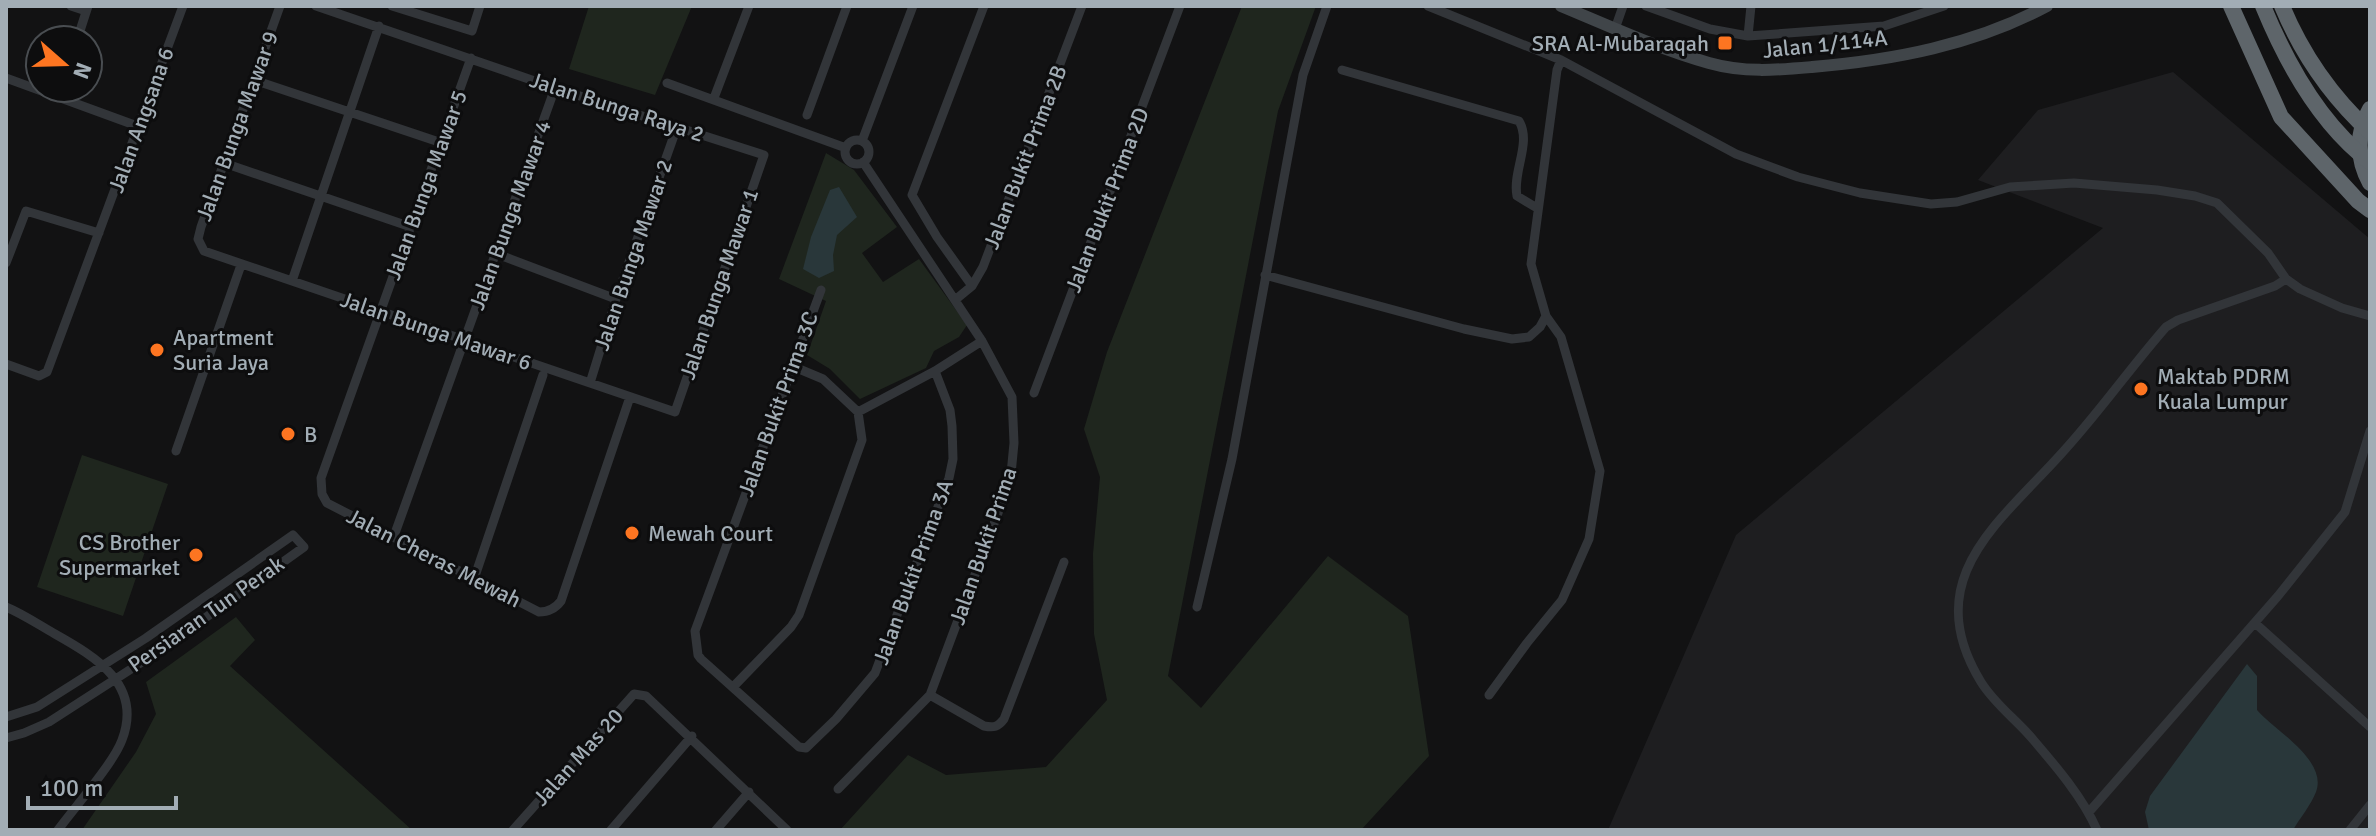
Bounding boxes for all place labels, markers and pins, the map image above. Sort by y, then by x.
place label: SRA Al-Mubaraqah [1532,30,1709,57]
marker: SRA Al-Mubaraqah [1716,34,1734,52]
place label: Apartment Suria Jaya [173,324,274,376]
marker: Apartment Suria Jaya [148,341,166,359]
place label: Maktab PDRM Kuala Lumpur [2157,363,2290,415]
marker: Maktab PDRM Kuala Lumpur [2132,380,2150,398]
place label: B [304,421,317,448]
marker: B [279,425,297,443]
place label: Mewah Court [648,520,773,547]
marker: Mewah Court [623,524,641,542]
place label: CS Brother Supermarket [59,529,180,581]
marker: CS Brother Supermarket [187,546,205,564]

